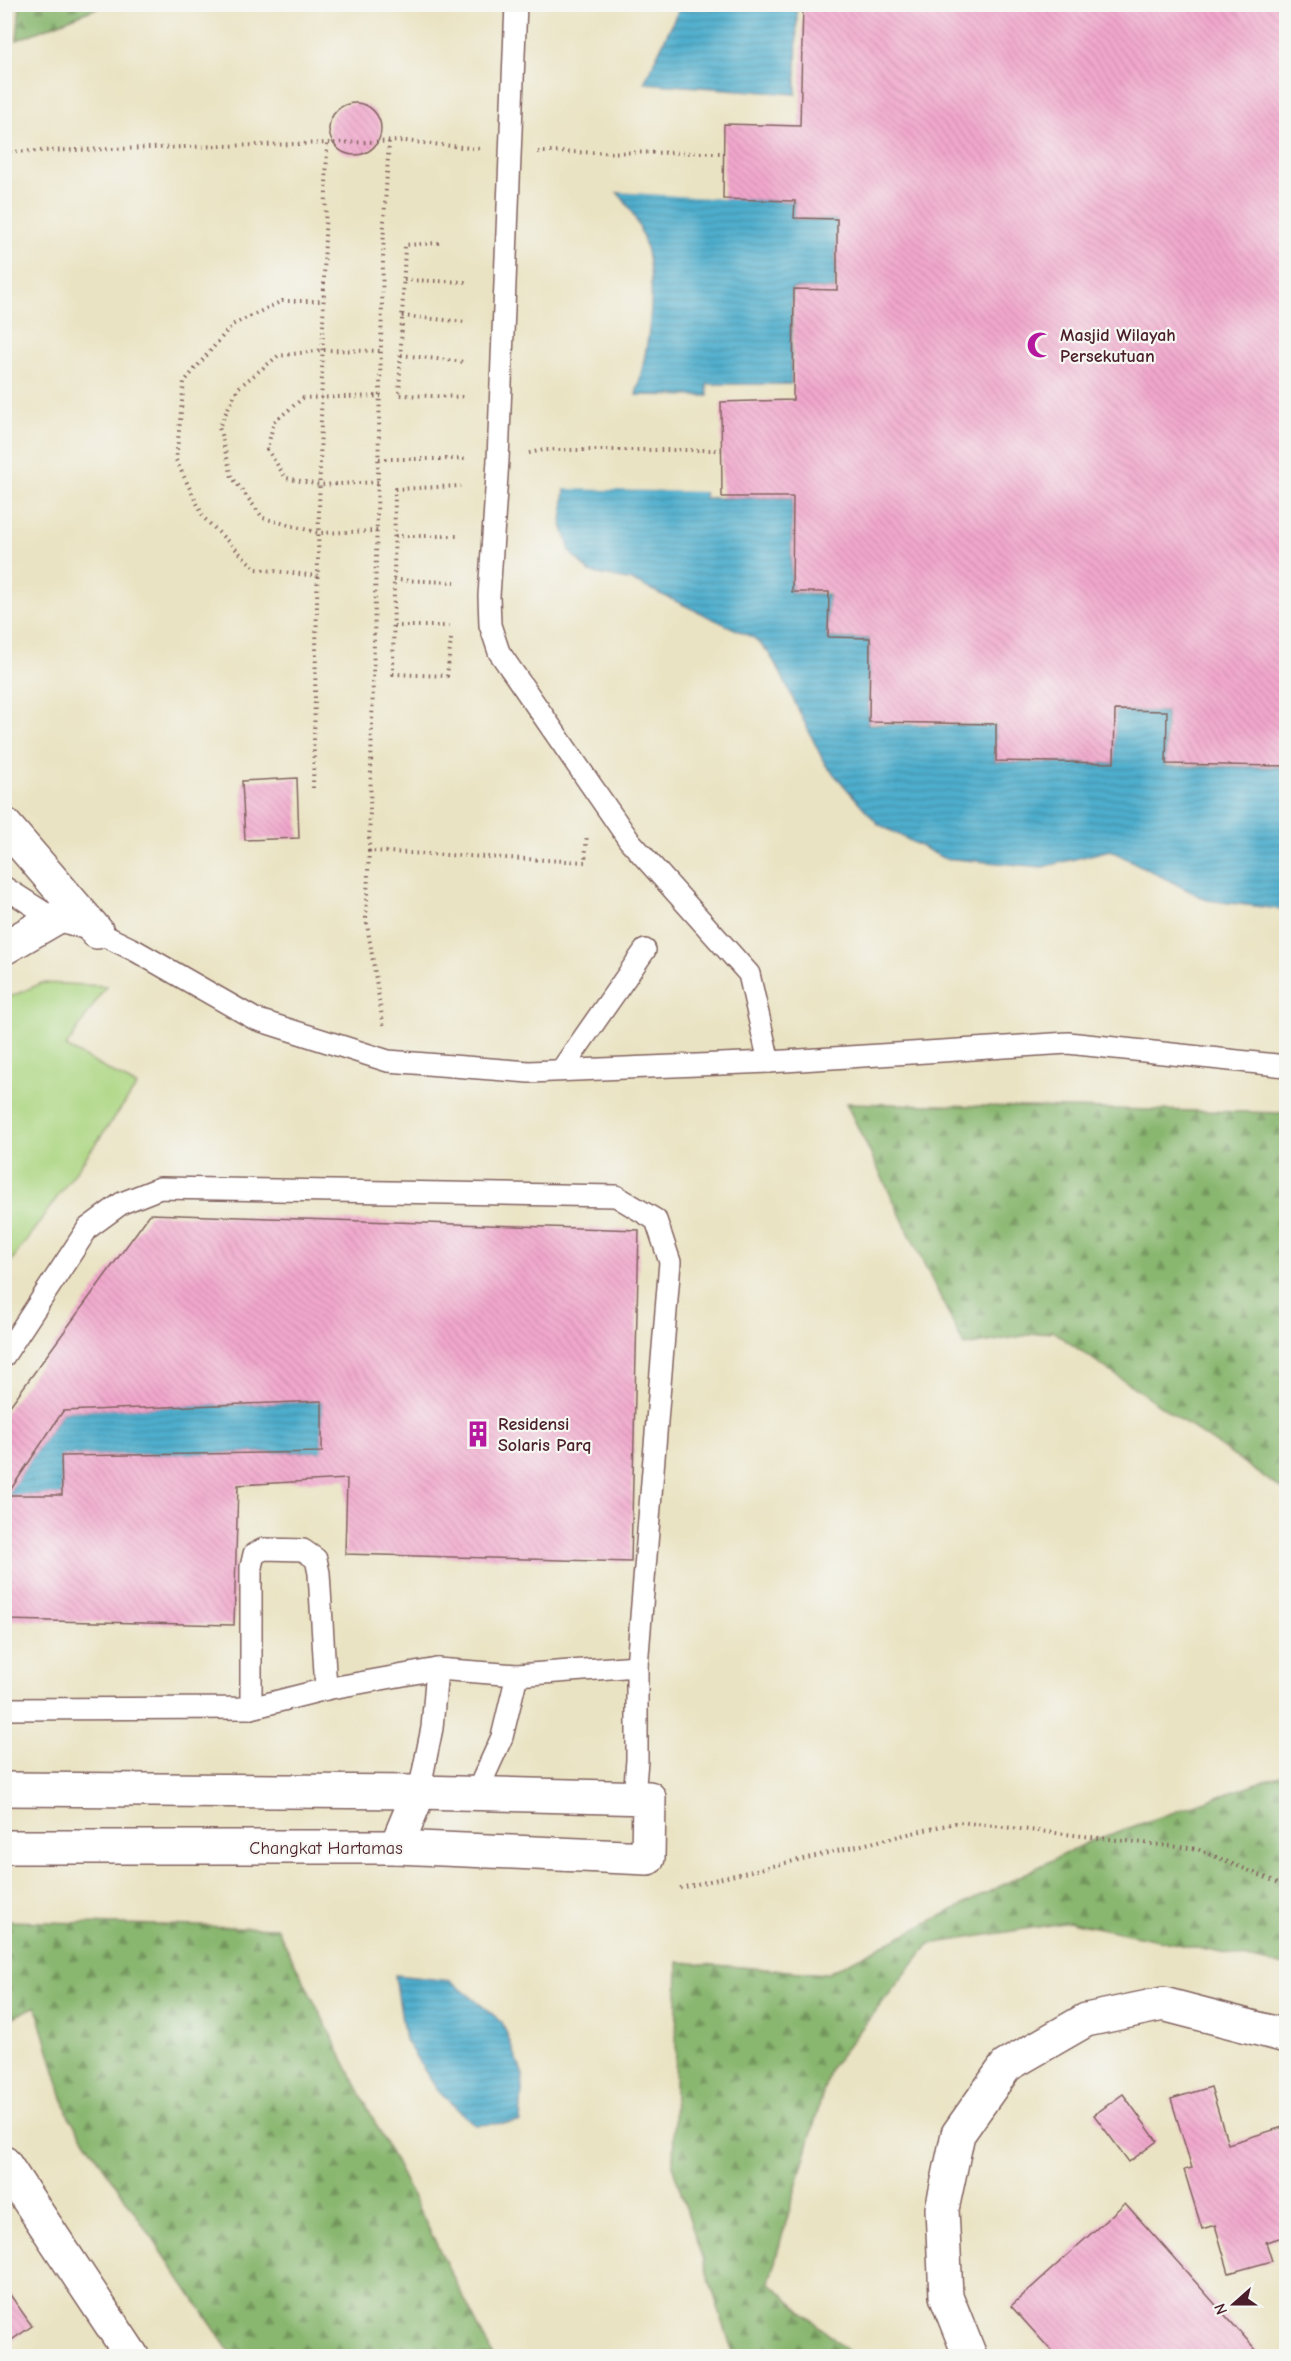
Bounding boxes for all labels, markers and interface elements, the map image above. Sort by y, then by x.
place label: Masjid Wilayah Persekutuan [1060,325,1176,367]
mosque icon: Masjid Wilayah Persekutuan [1025,330,1055,360]
place label: Residensi Solaris Parq [498,1414,592,1456]
building icon: Residensi Solaris Parq [463,1419,493,1449]
street label: Changkat Hartamas [249,1838,403,1859]
north arrow [1204,2274,1264,2334]
text: N [1211,2301,1231,2317]

